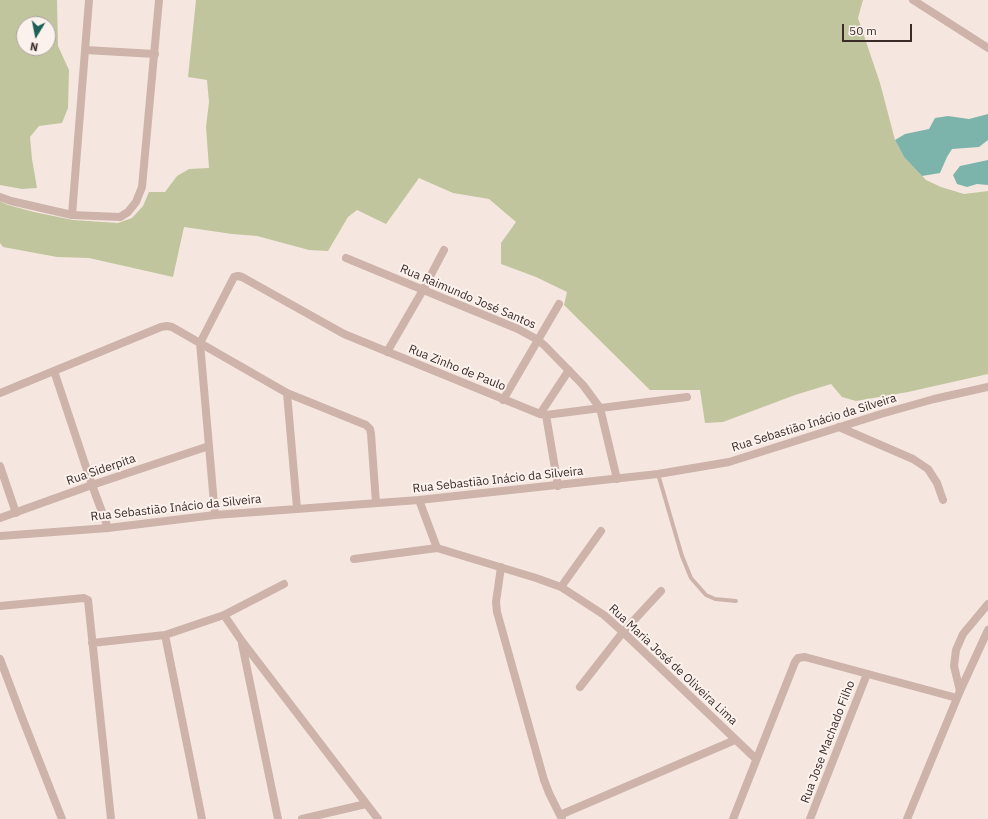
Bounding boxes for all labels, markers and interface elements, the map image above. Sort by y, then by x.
north arrow [16,16,56,56]
scale bar [844,16,914,42]
text: 50 m [849,23,877,38]
text: N [29,39,39,54]
street label: Rua Raimundo José Santos [398,262,538,332]
street label: Rua Zinho de Paulo [406,342,508,394]
street label: Rua Sebastião Inácio da Silveira [730,391,898,455]
street label: Rua Siderpita [65,451,137,489]
street label: Rua Sebastião Inácio da Silveira [412,464,584,496]
street label: Rua Sebastião Inácio da Silveira [90,492,262,524]
street label: Rua Maria José de Oliveira Lima [606,602,740,728]
street label: Rua Jose Machado Filho [798,679,858,805]

